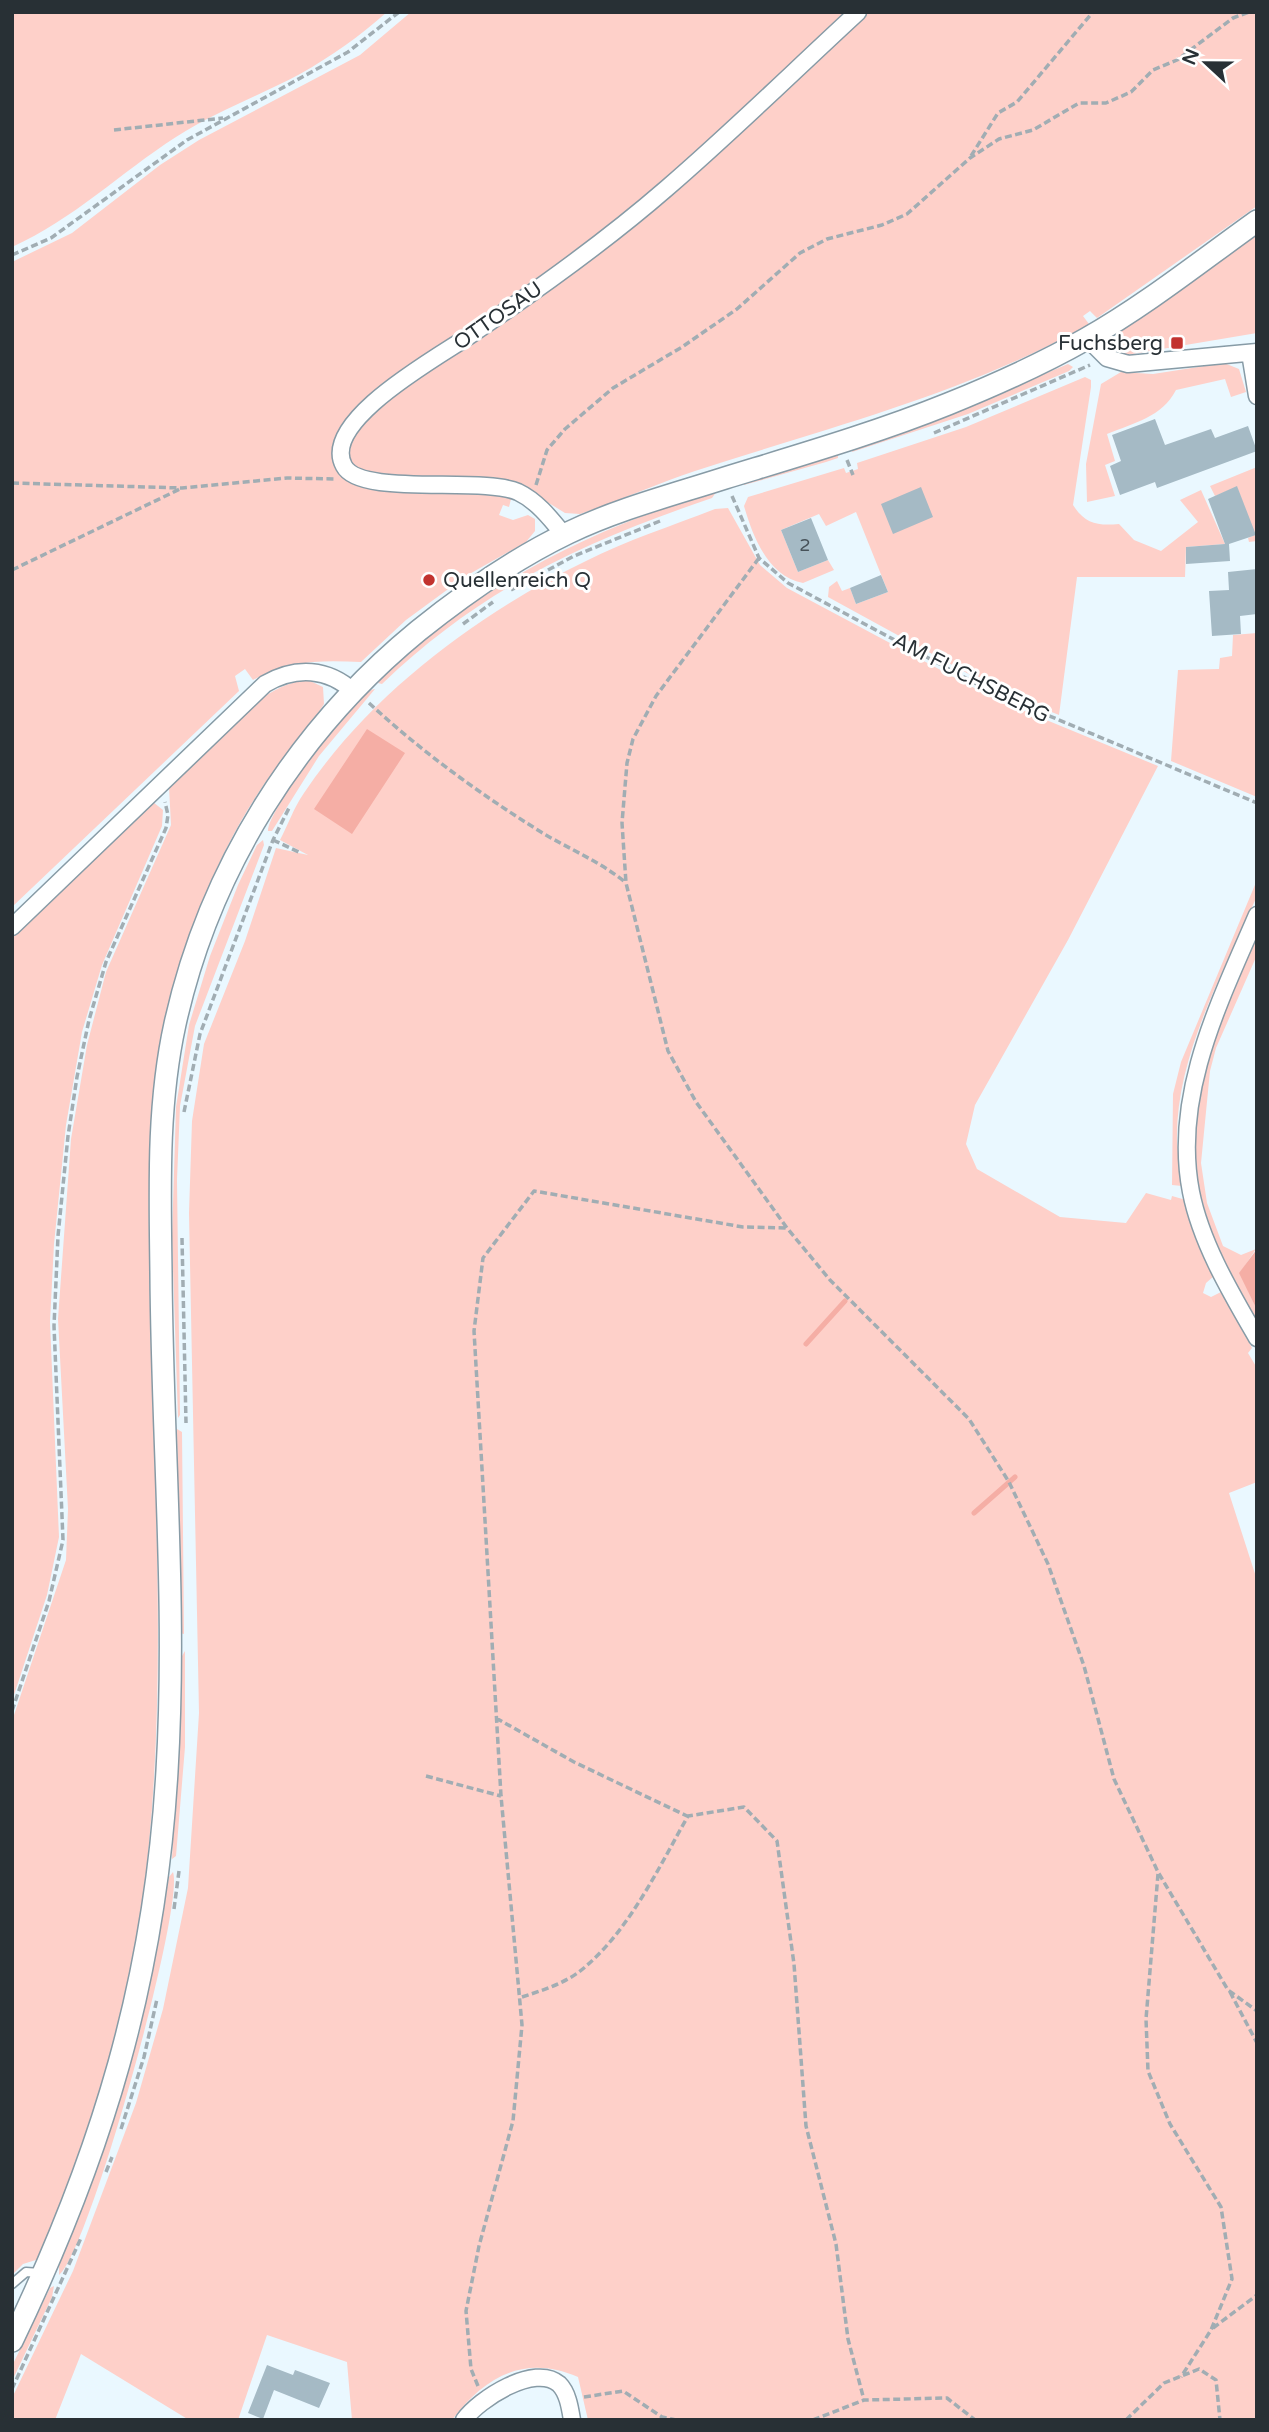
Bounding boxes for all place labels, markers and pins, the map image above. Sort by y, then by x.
place label: Fuchsberg [1058,331,1163,356]
marker: Fuchsberg [1169,335,1185,351]
place label: Quellenreich Q [443,568,591,593]
marker: Quellenreich Q [421,572,437,588]

